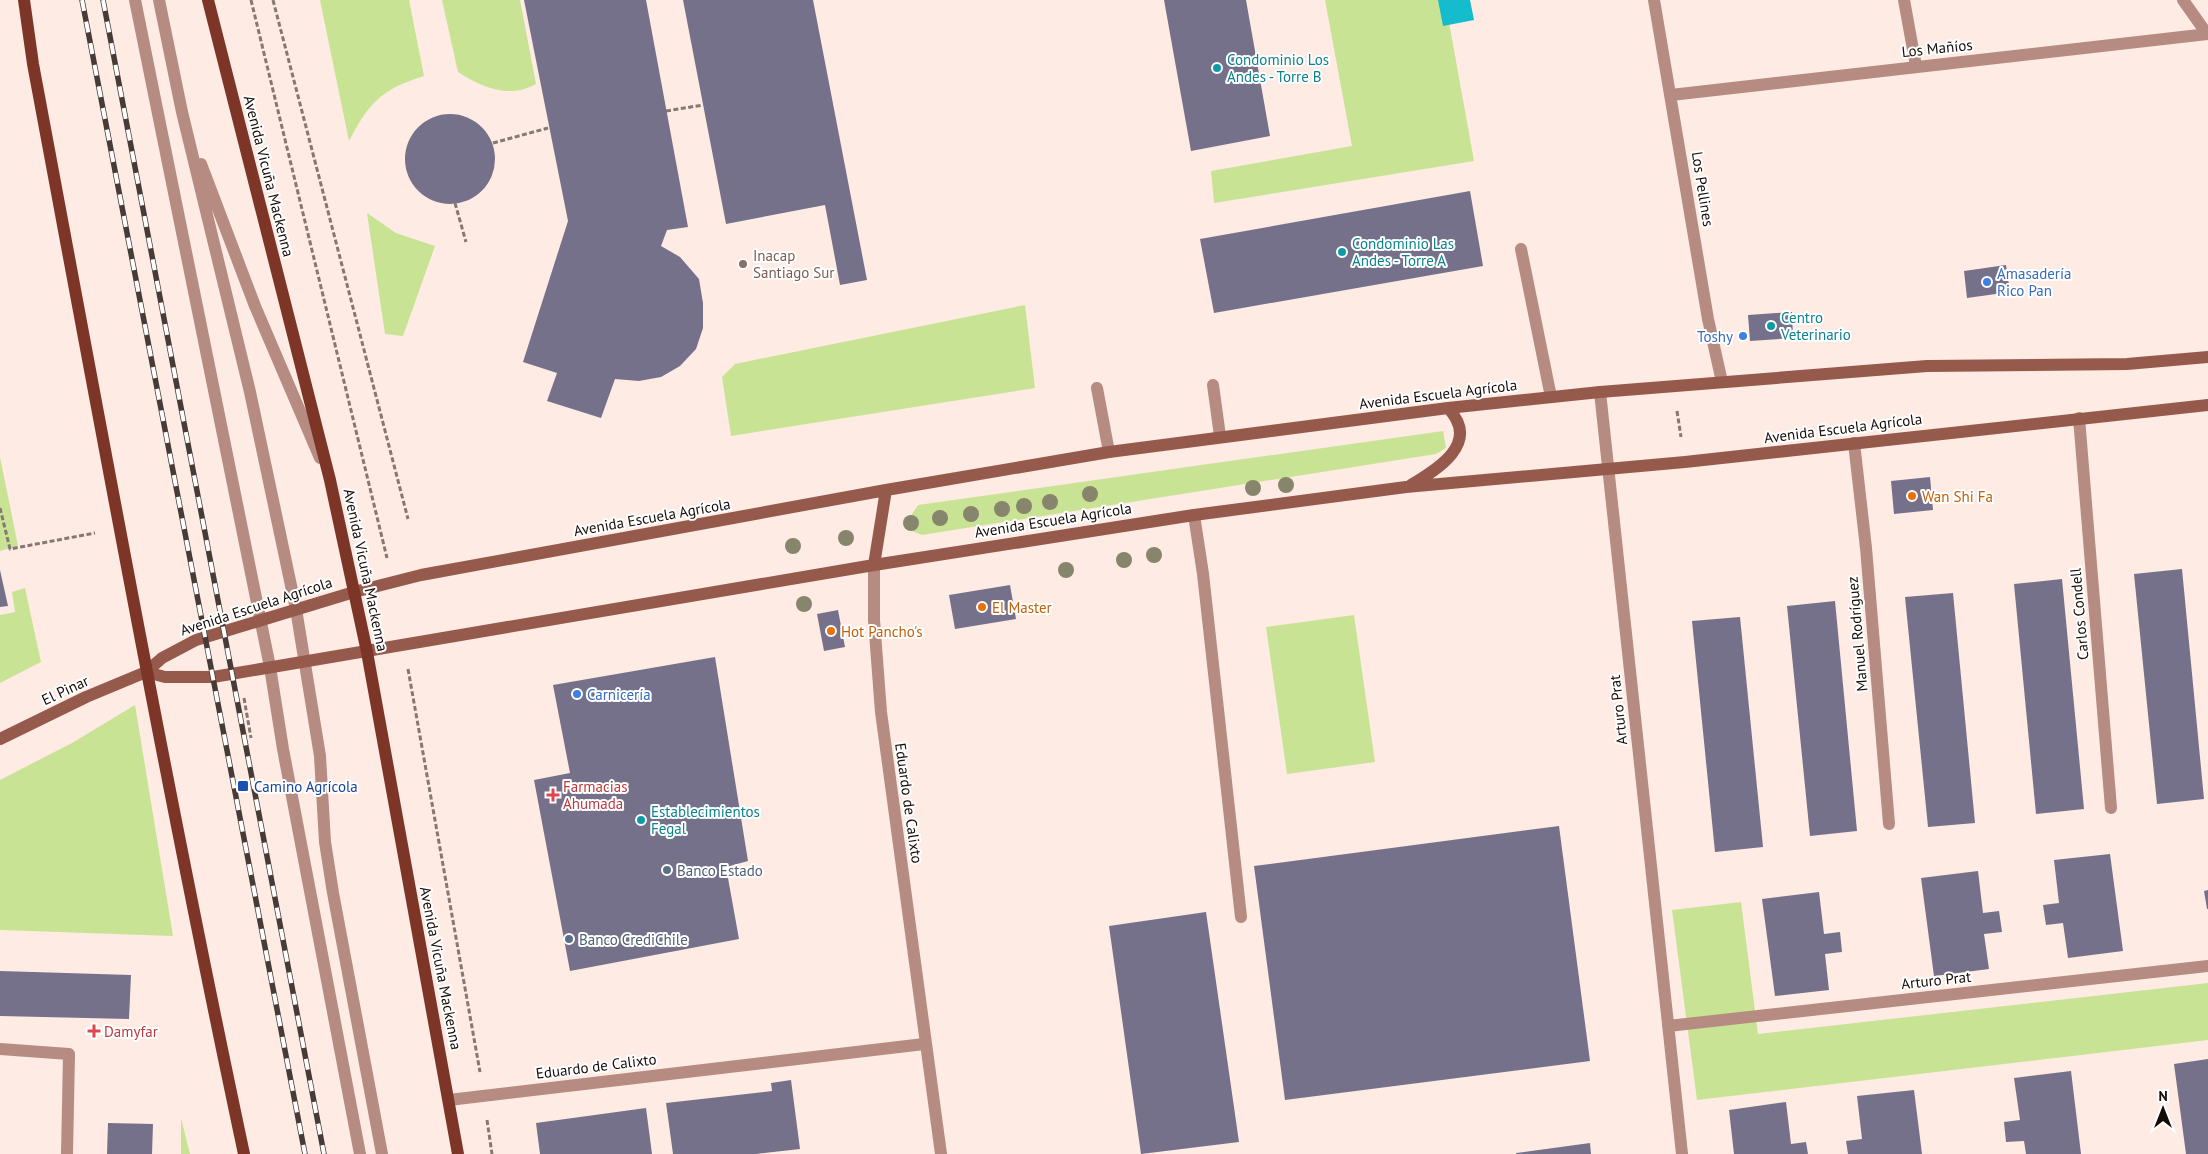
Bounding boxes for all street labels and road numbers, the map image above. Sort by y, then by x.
street label: Los Mañíos [1901,35,1973,61]
street label: Avenida Vicuña Mackenna [240,93,298,259]
street label: Los Pellines [1688,150,1718,228]
street label: Avenida Escuela Agrícola [1358,375,1518,413]
street label: Avenida Escuela Agrícola [1763,409,1923,447]
street label: Avenida Vicuña Mackenna [339,487,393,653]
street label: Avenida Escuela Agrícola [572,494,732,540]
street label: Avenida Escuela Agrícola [973,498,1133,542]
street label: Carlos Condell [2065,567,2092,661]
street label: Avenida Escuela Agrícola [178,572,334,640]
street label: Manuel Rodríguez [1843,576,1871,692]
street label: El Pinar [39,671,91,709]
street label: Arturo Prat [1605,674,1631,746]
street label: Eduardo de Calixto [891,742,927,864]
street label: Avenida Vicuña Mackenna [416,885,466,1051]
street label: Arturo Prat [1900,967,1972,993]
street label: Eduardo de Calixto [535,1049,657,1083]

